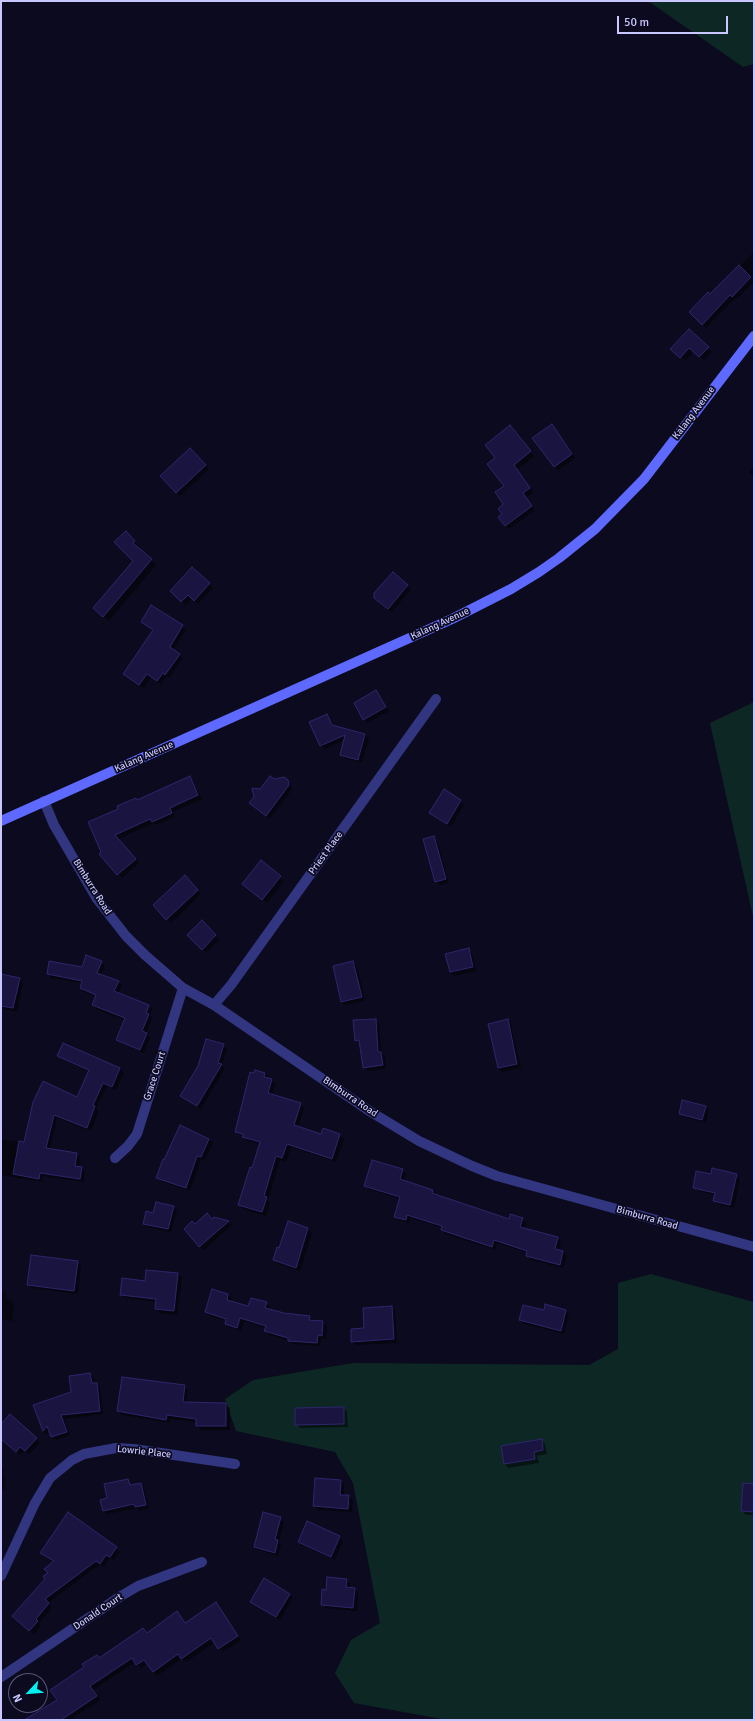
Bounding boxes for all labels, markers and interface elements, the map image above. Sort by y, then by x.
scale bar [619,8,730,34]
text: 50 m [624,15,649,30]
street label: Kalang Avenue [670,384,718,442]
street label: Kalang Avenue [409,605,471,643]
street label: Kalang Avenue [113,739,175,775]
street label: Priest Place [306,829,346,877]
street label: Bimburra Road [70,857,114,917]
street label: Grace Court [141,1050,169,1102]
street label: Bimburra Road [320,1074,380,1120]
street label: Bimburra Road [615,1203,679,1233]
street label: Lowrie Place [116,1443,172,1461]
street label: Donald Court [71,1591,125,1633]
north arrow [8,1673,48,1713]
text: N [10,1692,25,1704]

